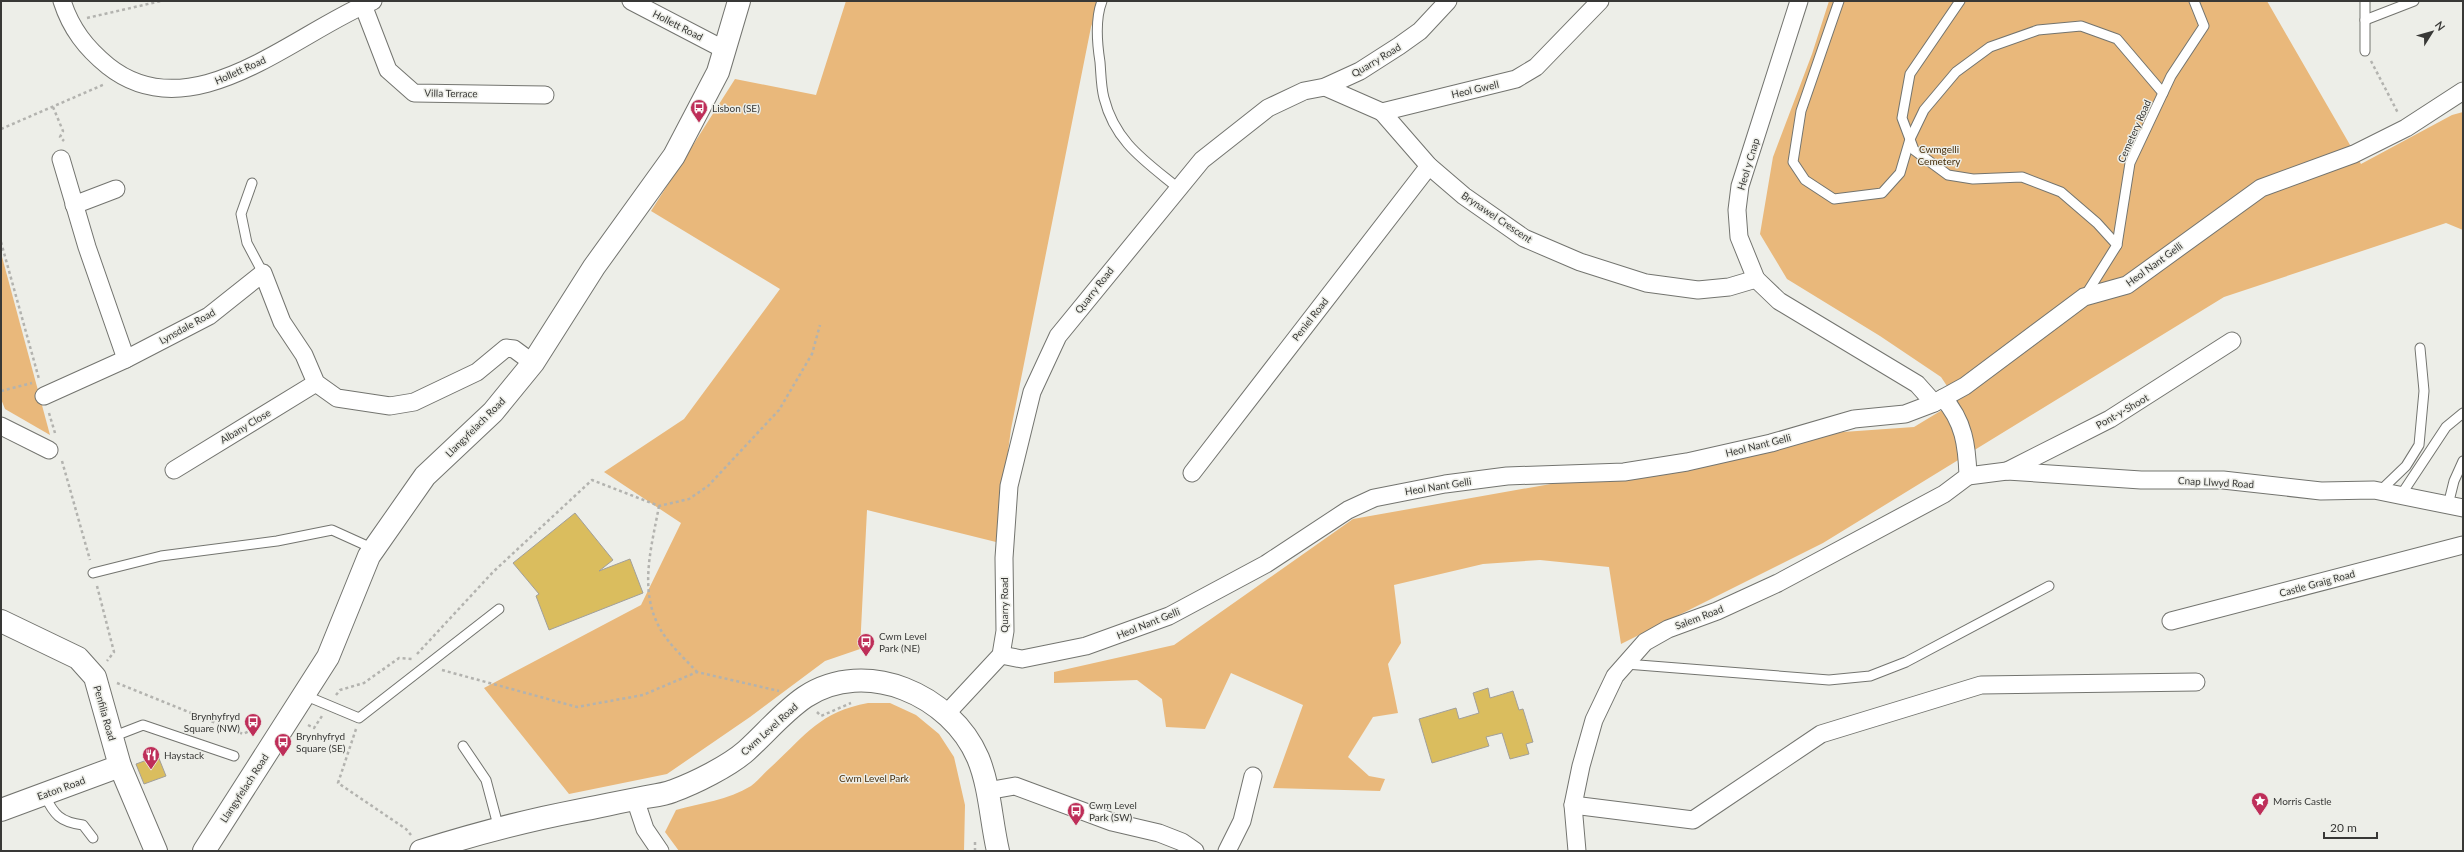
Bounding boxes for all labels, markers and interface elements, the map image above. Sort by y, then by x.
street label: Hollett Road [651,7,705,43]
north arrow [2412,12,2452,52]
text: N [2433,18,2448,33]
street label: Quarry Road [1349,41,1403,79]
street label: Hollett Road [213,53,267,87]
street label: Heol Gwell [1450,78,1500,100]
street label: Villa Terrace [424,87,478,99]
bus stop icon: Lisbon (SE) [689,98,709,123]
street label: Cemetery Road [2115,98,2153,164]
place label: Lisbon (SE) [712,102,760,114]
street label: Heol y Cnap [1734,136,1762,191]
park label: Cwmgelli Cemetery [1918,143,1961,167]
street label: Brynawel Crescent [1459,189,1535,245]
street label: Heol Nant Gelli [2123,239,2185,289]
street label: Quarry Road [1072,264,1116,316]
street label: Peniel Road [1289,295,1331,343]
street label: Lynsdale Road [157,306,217,346]
street label: Pont-y-Shoot [2094,391,2151,431]
street label: Llangyfelach Road [443,395,507,459]
street label: Albany Close [218,406,272,446]
street label: Heol Nant Gelli [1724,431,1792,459]
street label: Cnap Llwyd Road [2178,474,2254,490]
street label: Heol Nant Gelli [1404,475,1472,497]
street label: Castle Graig Road [2278,567,2356,599]
street label: Quarry Road [998,577,1010,633]
street label: Salem Road [1673,602,1725,632]
street label: Heol Nant Gelli [1115,605,1181,641]
place label: Cwm Level Park (NE) [879,630,927,654]
bus stop icon: Cwm Level Park (NE) [856,632,876,657]
street label: Penfilia Road [91,684,119,742]
street label: Cwm Level Road [738,700,800,758]
place label: Brynhyfryd Square (NW) [184,710,240,734]
bus stop icon: Brynhyfryd Square (NW) [243,712,263,737]
place label: Brynhyfryd Square (SE) [296,730,346,754]
bus stop icon: Brynhyfryd Square (SE) [273,732,293,757]
restaurant icon: Haystack [141,745,161,770]
place label: Haystack [164,749,205,761]
street label: Llangyfelach Road [217,751,271,825]
park label: Cwm Level Park [839,772,910,784]
street label: Eaton Road [35,774,87,802]
place icon: Morris Castle [2250,791,2270,816]
place label: Morris Castle [2273,795,2332,807]
place label: Cwm Level Park (SW) [1089,799,1137,823]
bus stop icon: Cwm Level Park (SW) [1066,801,1086,826]
scale bar [2324,814,2377,840]
text: 20 m [2330,820,2357,835]

